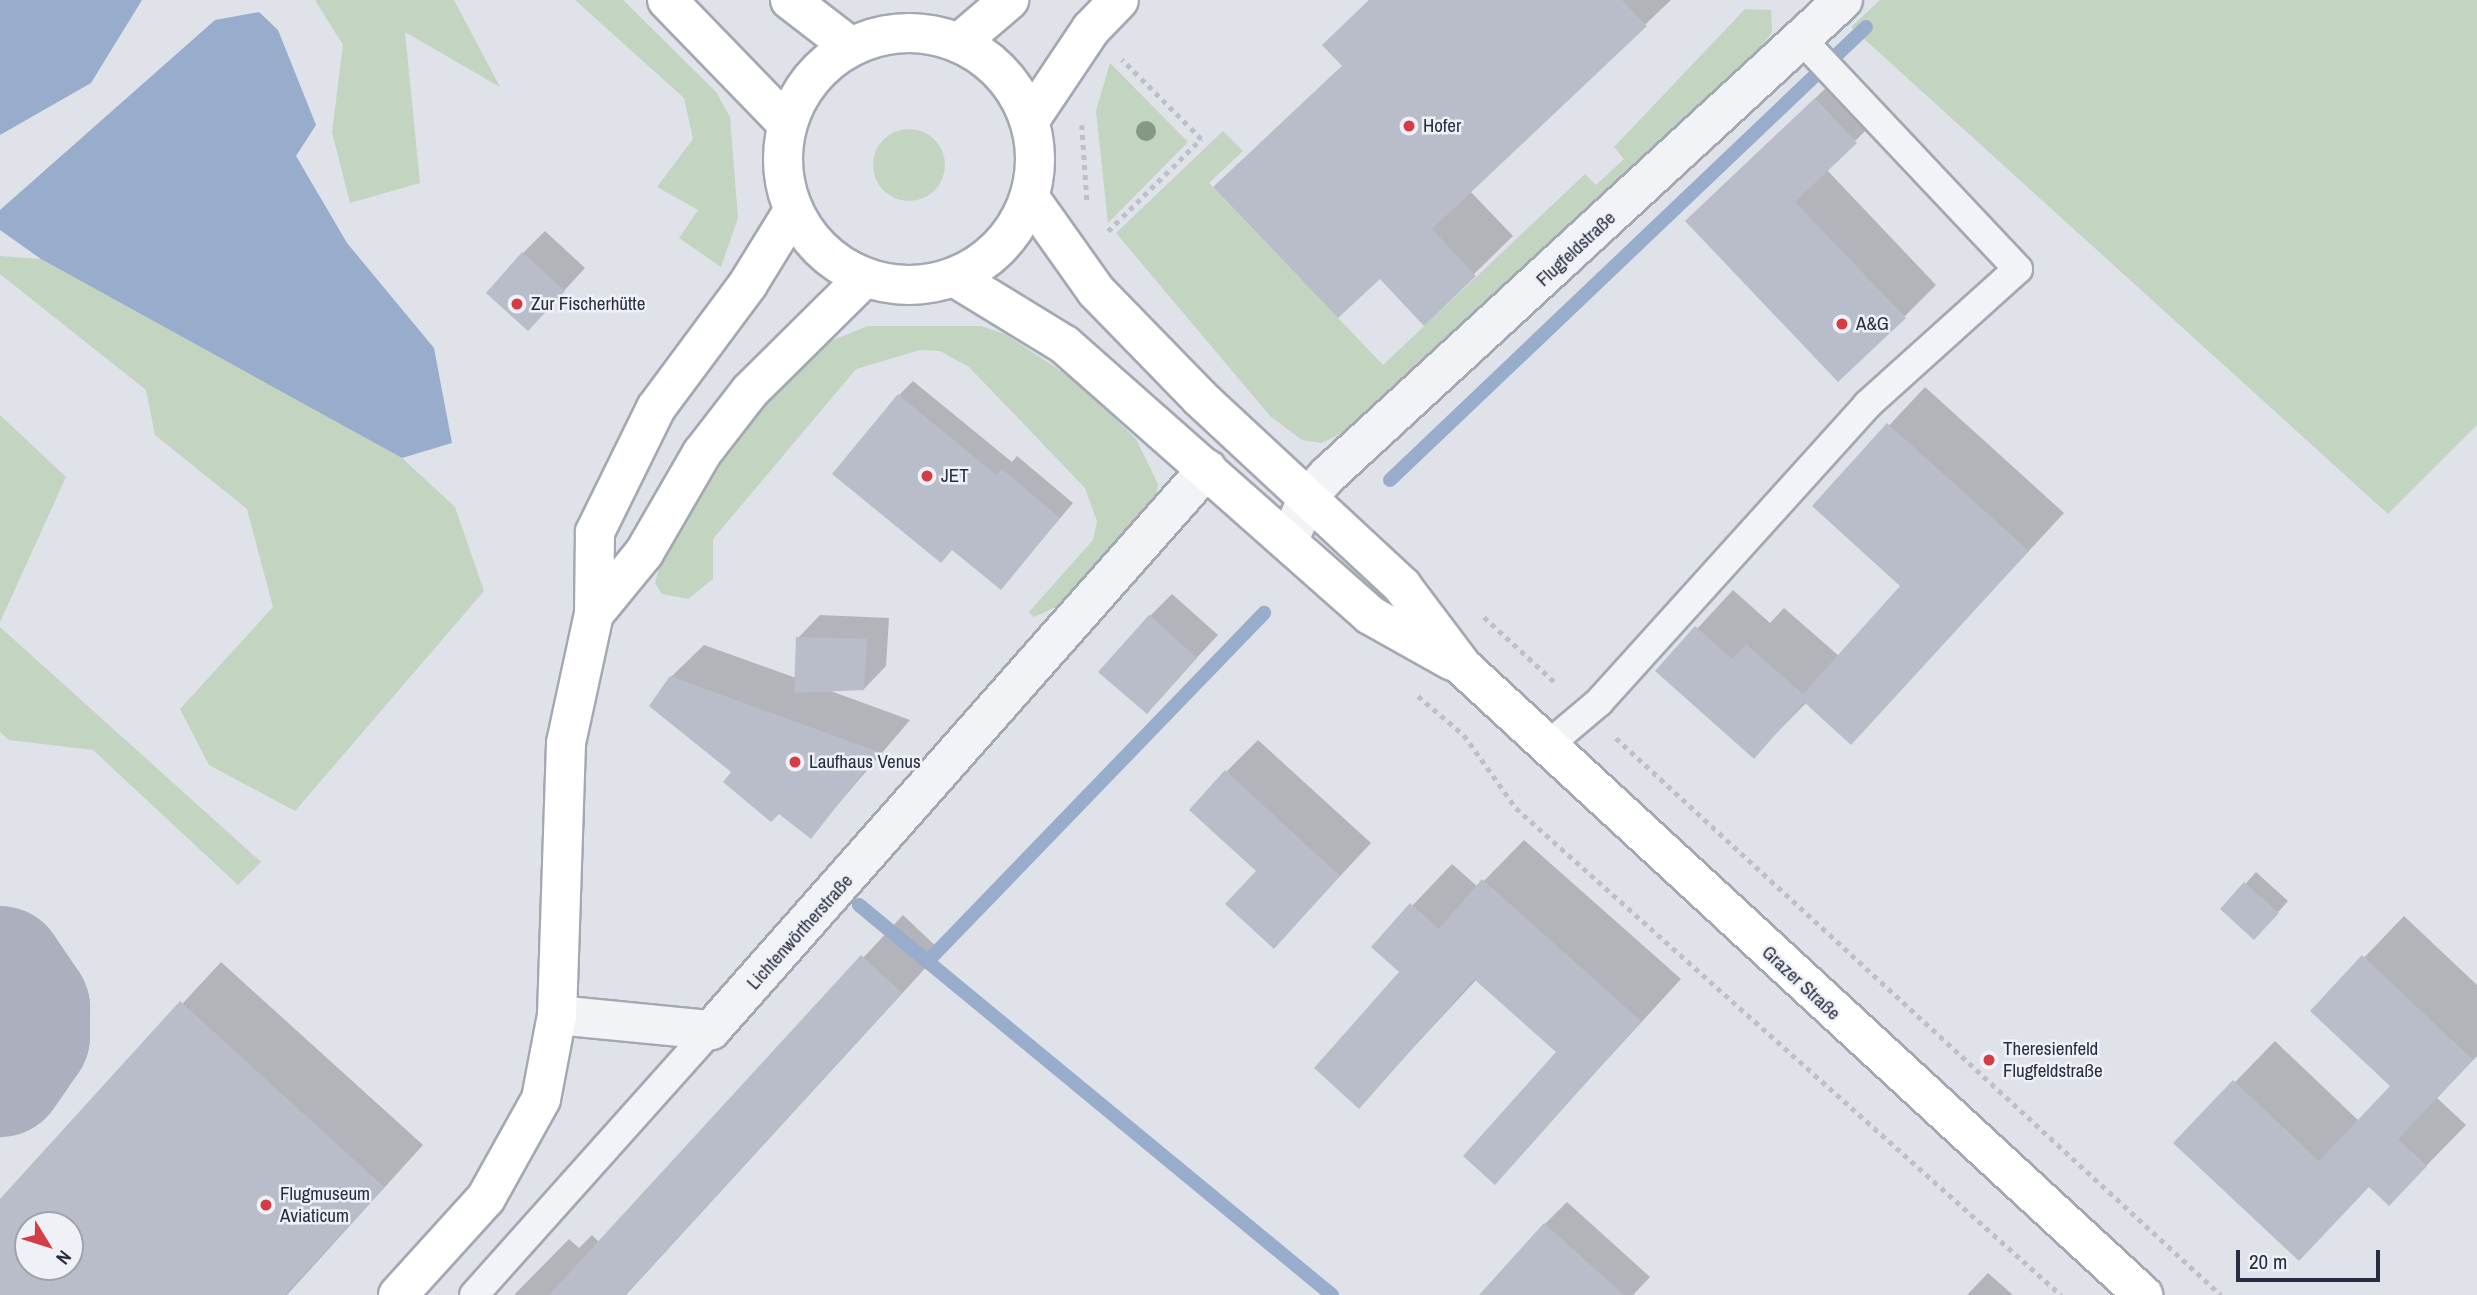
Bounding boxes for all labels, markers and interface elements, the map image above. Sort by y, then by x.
place label: Hofer [1423,115,1461,137]
marker: Hofer [1401,118,1417,134]
street label: Flugfeldstraße [1532,207,1620,291]
place label: Zur Fischerhütte [531,293,645,315]
marker: Zur Fischerhütte [509,296,525,312]
place label: A&G [1856,313,1889,335]
marker: A&G [1834,316,1850,332]
place label: JET [941,465,969,487]
marker: JET [919,468,935,484]
place label: Laufhaus Venus [809,751,921,773]
marker: Laufhaus Venus [787,754,803,770]
street label: Lichtenwörtherstraße [742,870,858,994]
street label: Grazer Straße [1757,941,1845,1025]
place label: Theresienfeld Flugfeldstraße [2003,1038,2103,1082]
marker: Theresienfeld Flugfeldstraße [1981,1052,1997,1068]
place label: Flugmuseum Aviaticum [280,1183,370,1227]
marker: Flugmuseum Aviaticum [258,1197,274,1213]
north arrow [14,1211,84,1281]
scale bar [2239,1236,2382,1280]
text: N [50,1245,78,1270]
text: 20 m [2249,1247,2287,1276]

